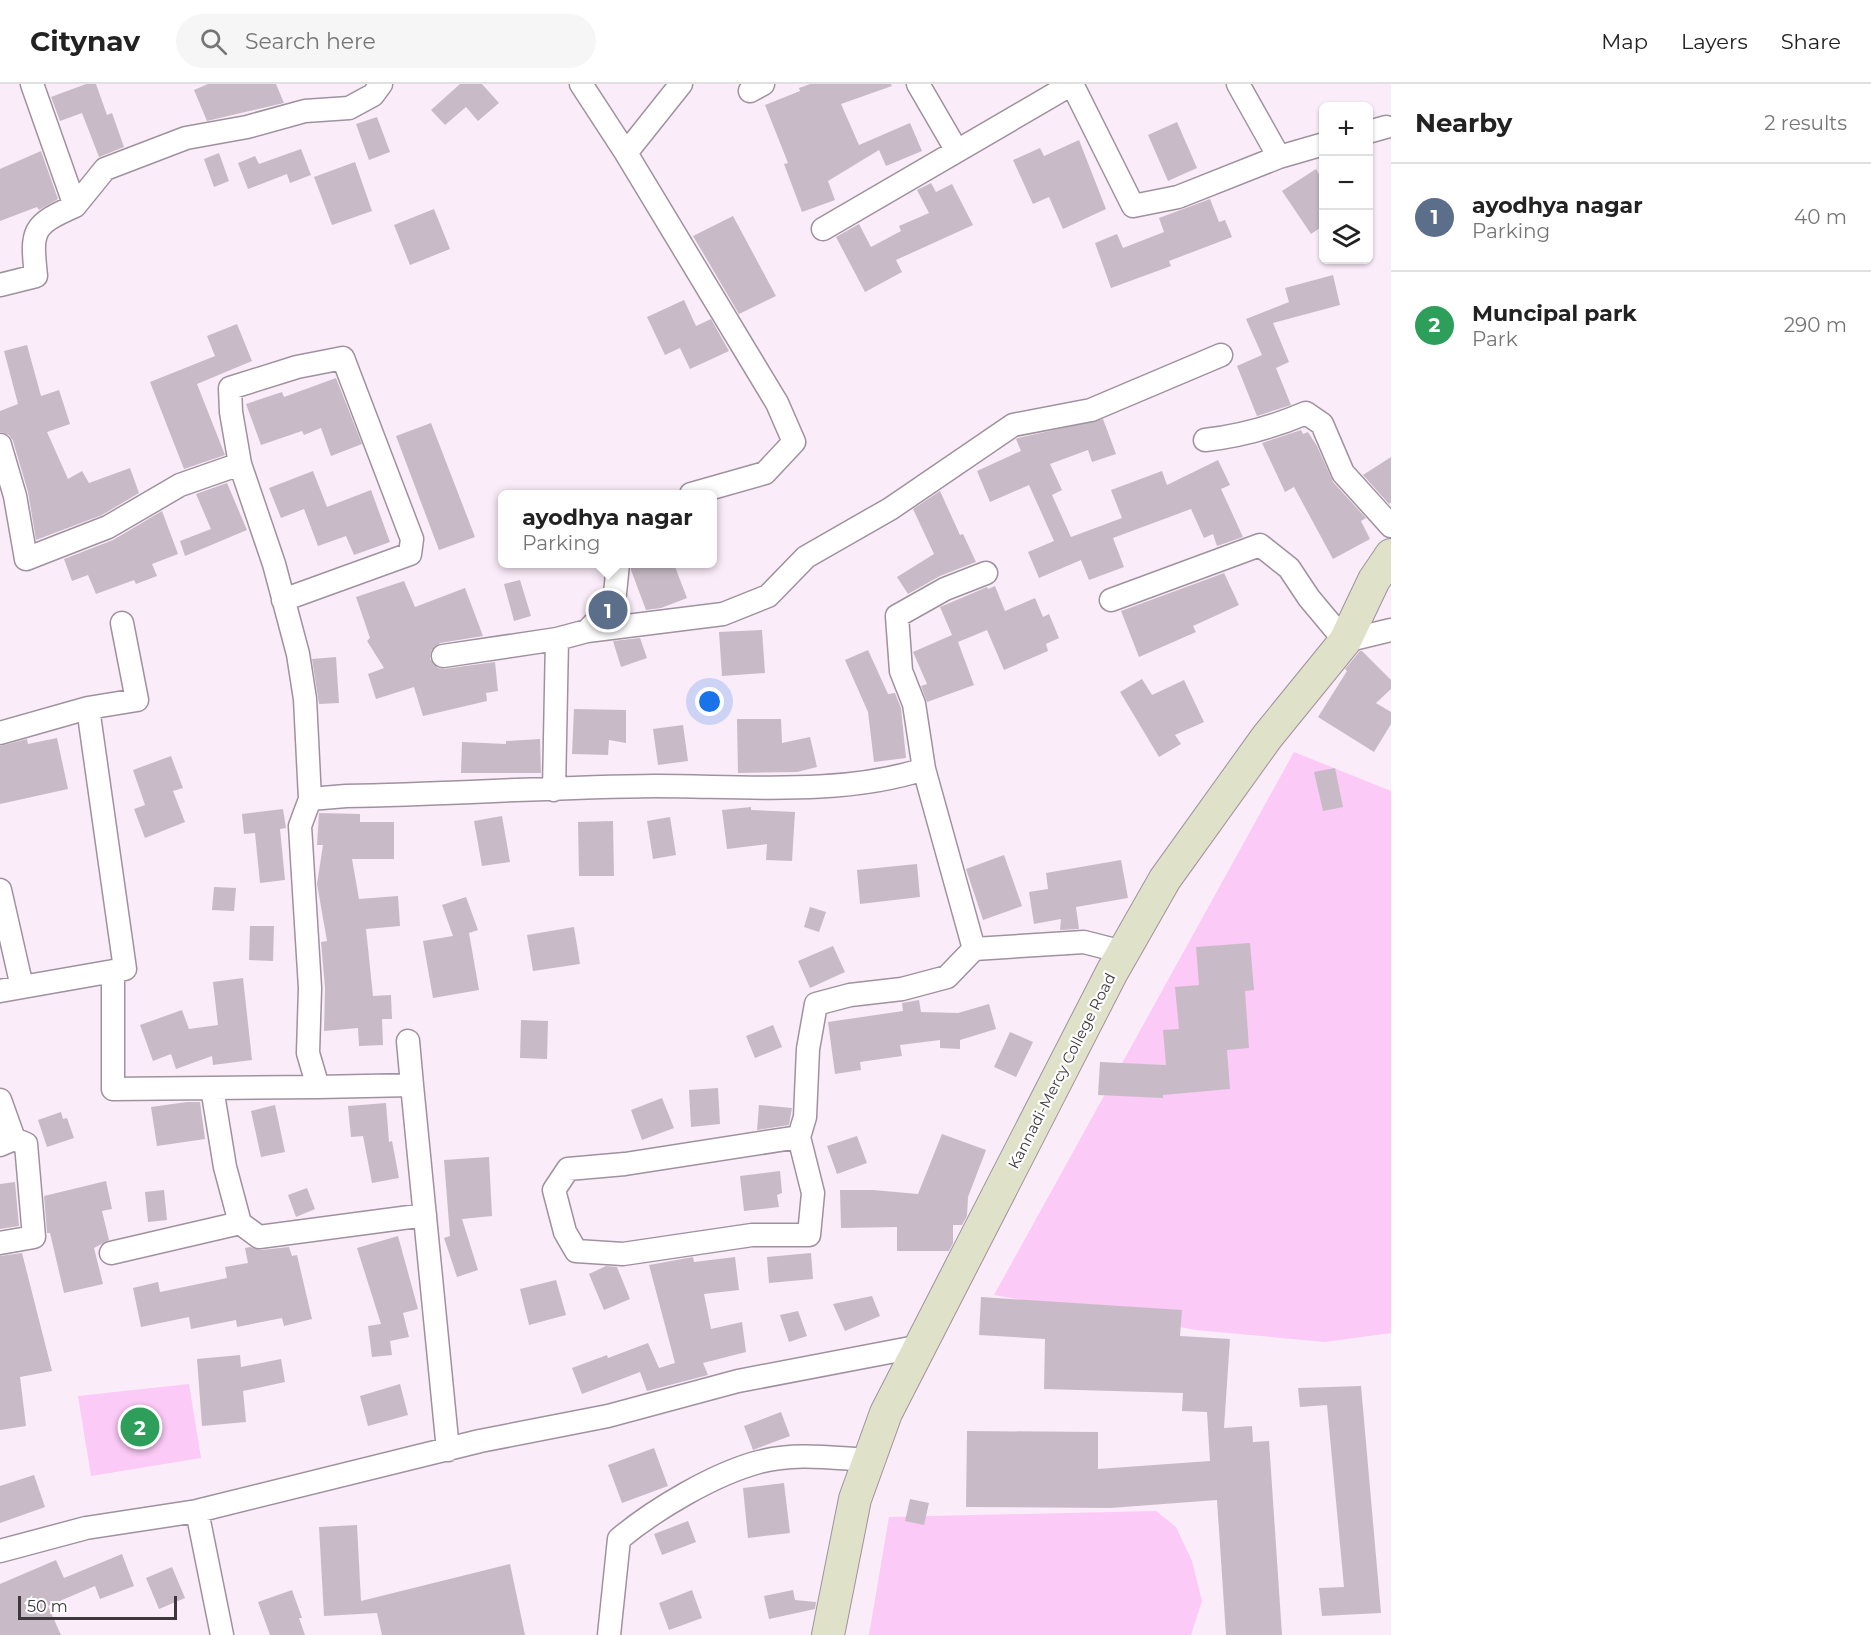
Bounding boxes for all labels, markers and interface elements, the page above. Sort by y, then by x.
search box [176,14,596,68]
text: Citynav [30,24,140,58]
icon: search [197,25,230,58]
text: Search here [245,28,376,55]
text: Map [1601,29,1648,54]
text: Layers [1681,29,1748,54]
text: Share [1781,29,1841,54]
map controls [1319,102,1373,264]
button: + [1319,102,1373,156]
text: Nearby [1415,107,1512,139]
text: 2 results [1764,111,1847,135]
button: − [1319,156,1373,210]
text: ayodhya nagar [1472,192,1643,219]
text: 1 [1431,205,1438,229]
text: 40 m [1794,205,1847,229]
button: layers [1319,210,1373,264]
text: Parking [1472,219,1550,243]
text: Muncipal park [1472,300,1637,327]
text: 2 [1429,313,1440,337]
text: 290 m [1784,313,1847,337]
text: Park [1472,327,1518,351]
popup [498,490,717,568]
text: ayodhya nagar [522,504,693,531]
text: Parking [522,531,600,555]
pin: 1 [588,588,628,632]
your location [695,687,724,716]
street label: Kannadi-Mercy College Road [1004,970,1119,1172]
pin: 2 [120,1404,160,1450]
scale bar [18,1593,177,1620]
text: 50 m [27,1597,68,1616]

